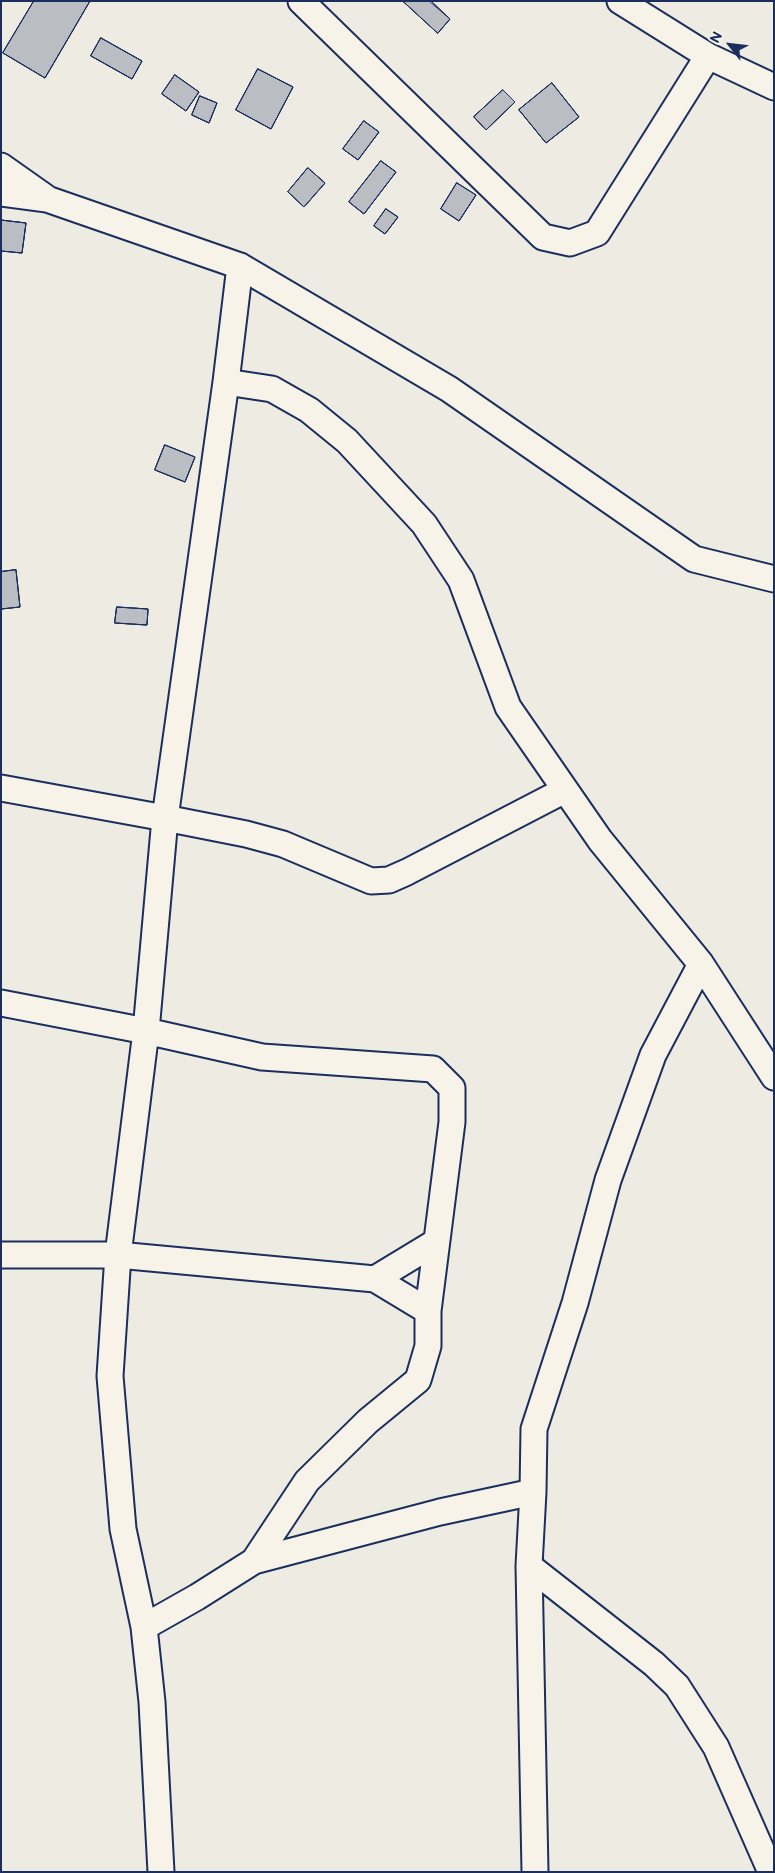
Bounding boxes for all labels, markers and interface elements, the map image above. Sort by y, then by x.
north arrow [705,20,755,70]
text: N [706,29,726,46]

